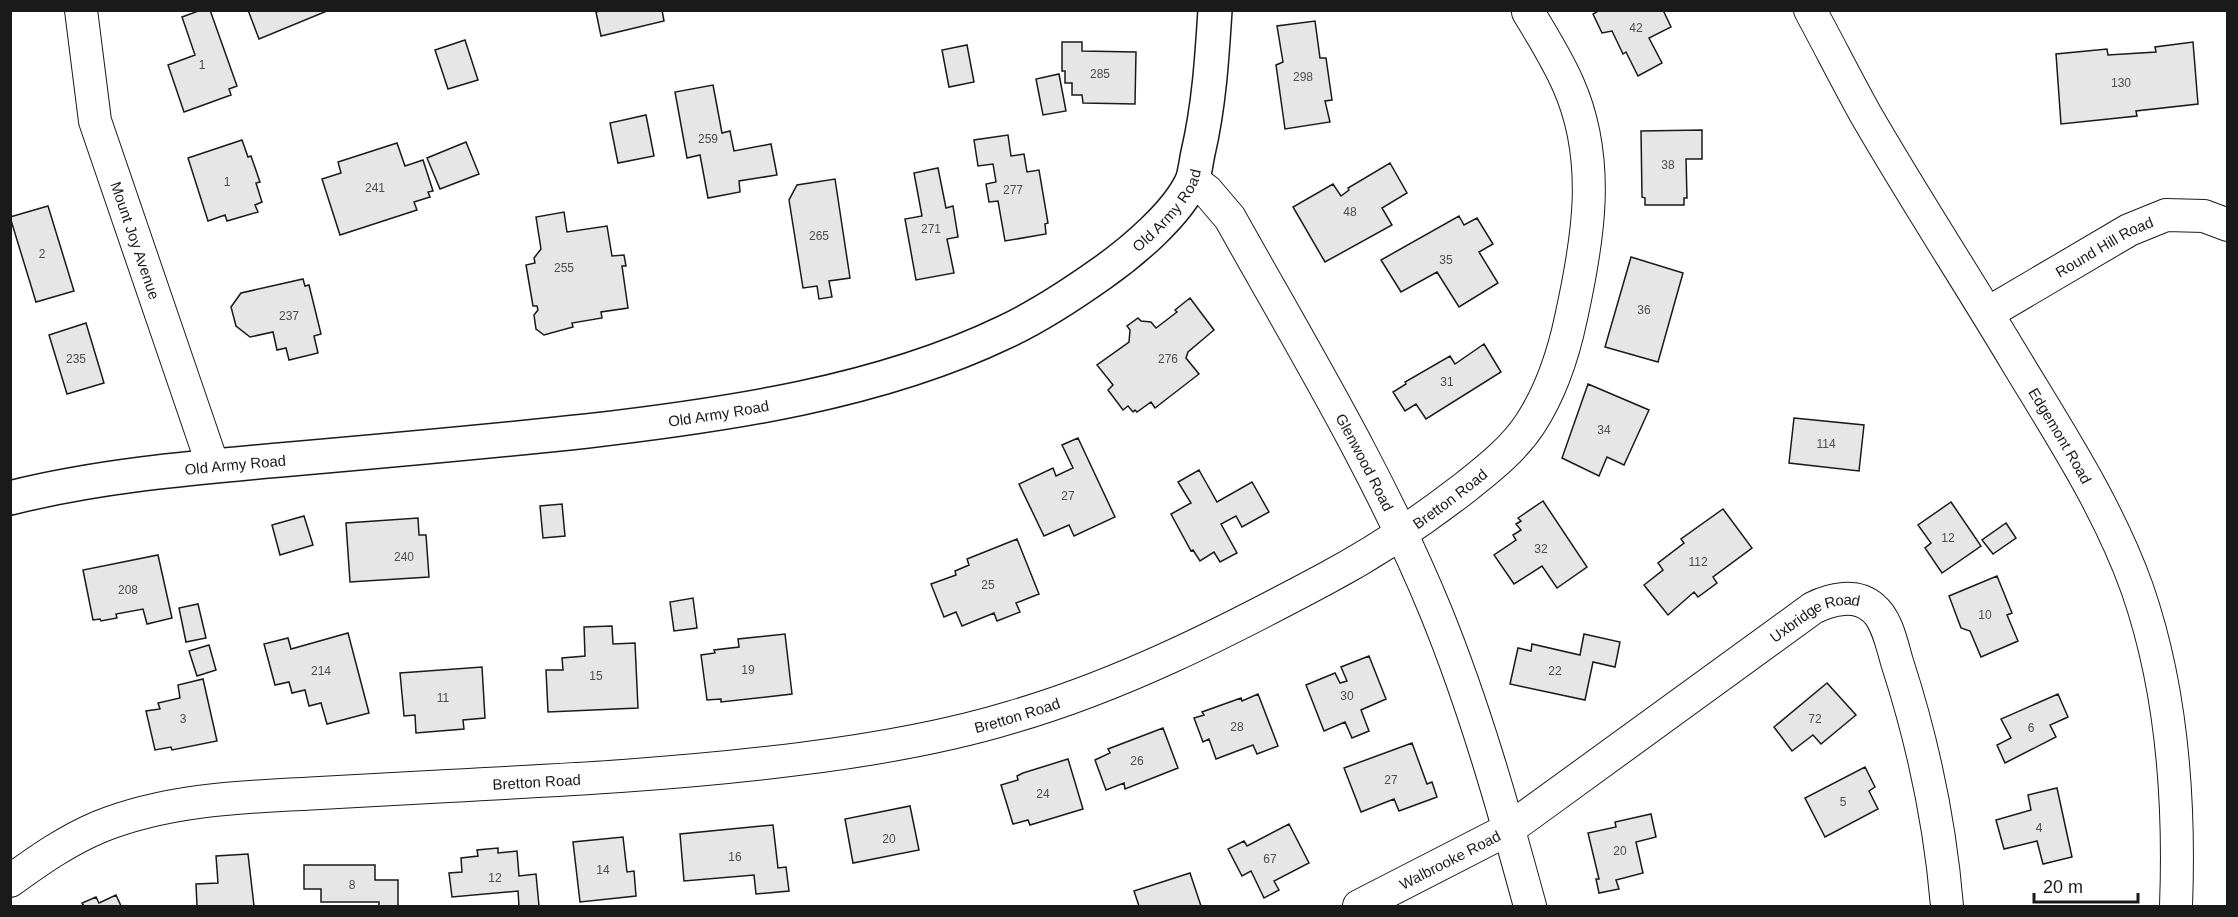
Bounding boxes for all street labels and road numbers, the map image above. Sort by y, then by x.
street label: Old Army Road [1129,167,1203,255]
street label: Mount Joy Avenue [108,179,164,301]
street label: Round Hill Road [2052,213,2155,280]
street label: Edgemont Road [2026,384,2096,486]
street label: Old Army Road [667,396,770,429]
street label: Glenwood Road [1333,410,1397,514]
street label: Old Army Road [184,451,287,477]
street label: Bretton Road [1409,465,1490,532]
street label: Uxbridge Road [1766,590,1862,645]
street label: Bretton Road [972,694,1062,736]
street label: Bretton Road [492,770,581,792]
street label: Walbrooke Road [1396,826,1503,892]

